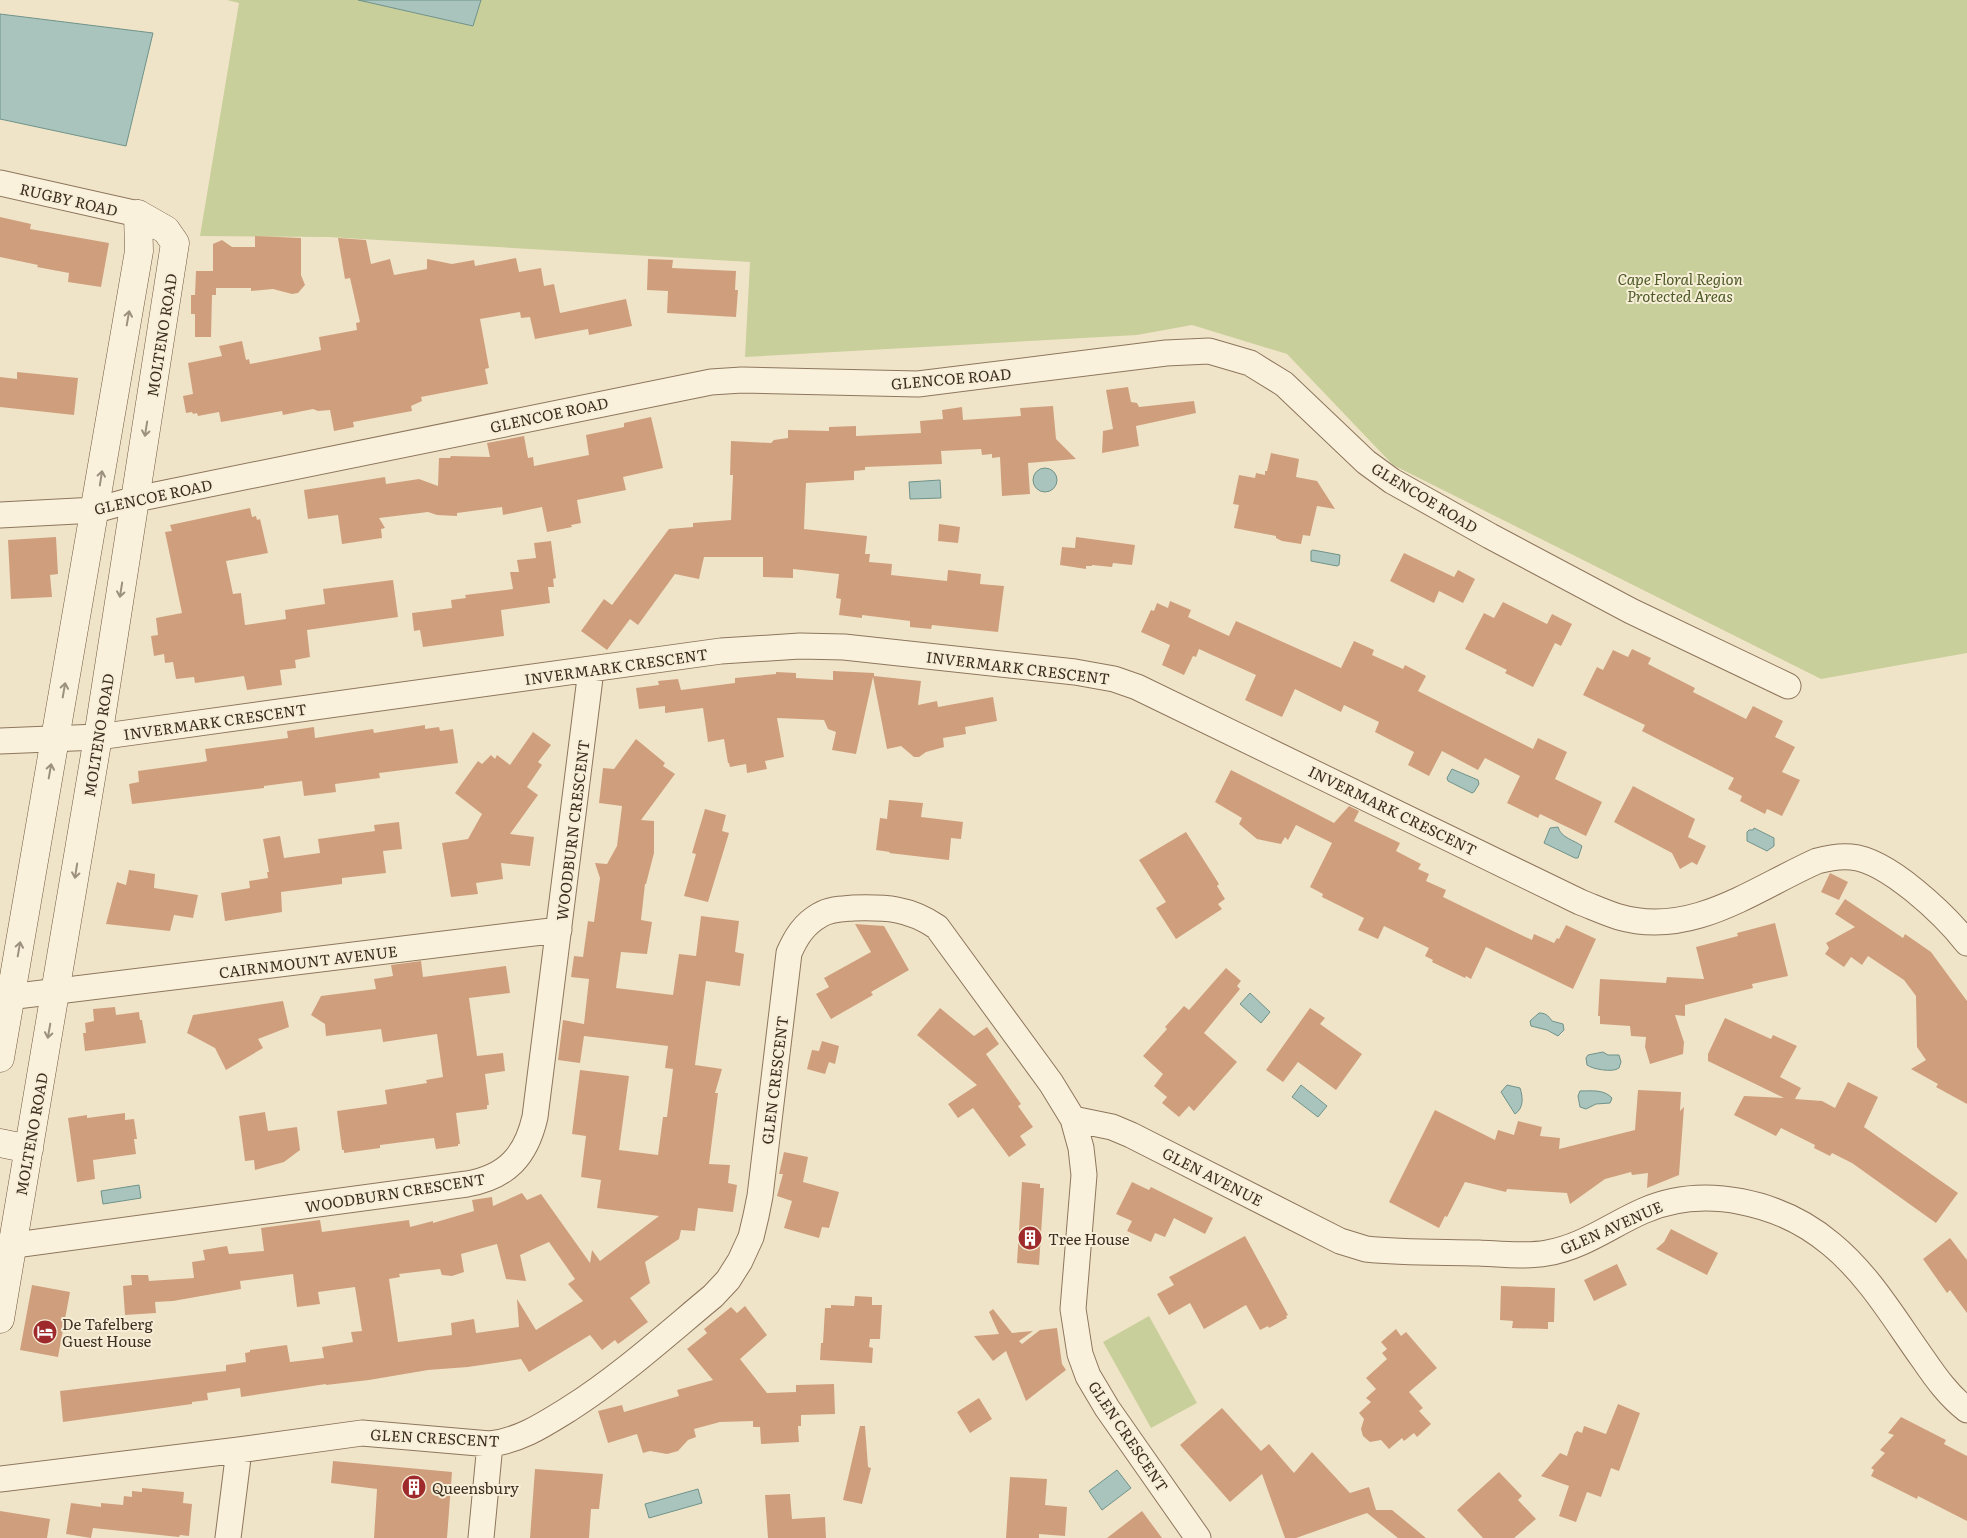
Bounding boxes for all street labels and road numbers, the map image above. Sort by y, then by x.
street label: RUGBY ROAD [18,177,120,221]
street label: MOLTENO ROAD [140,272,182,398]
street label: GLENCOE ROAD [890,361,1012,395]
street label: GLENCOE ROAD [488,390,610,438]
street label: GLENCOE ROAD [1367,456,1483,538]
street label: GLENCOE ROAD [92,472,214,520]
street label: INVERMARK CRESCENT [523,642,709,690]
street label: INVERMARK CRESCENT [925,644,1111,690]
street label: MOLTENO ROAD [77,672,119,798]
street label: INVERMARK CRESCENT [122,697,308,745]
street label: WOODBURN CRESCENT [549,738,595,922]
street label: INVERMARK CRESCENT [1305,759,1481,861]
street label: CAIRNMOUNT AVENUE [217,939,399,983]
street label: GLEN CRESCENT [755,1014,793,1146]
street label: MOLTENO ROAD [9,1071,53,1197]
street label: GLEN AVENUE [1159,1141,1267,1211]
street label: WOODBURN CRESCENT [303,1166,487,1218]
street label: GLEN AVENUE [1556,1194,1666,1260]
street label: GLEN CRESCENT [1083,1376,1175,1496]
street label: GLEN CRESCENT [370,1422,500,1452]

